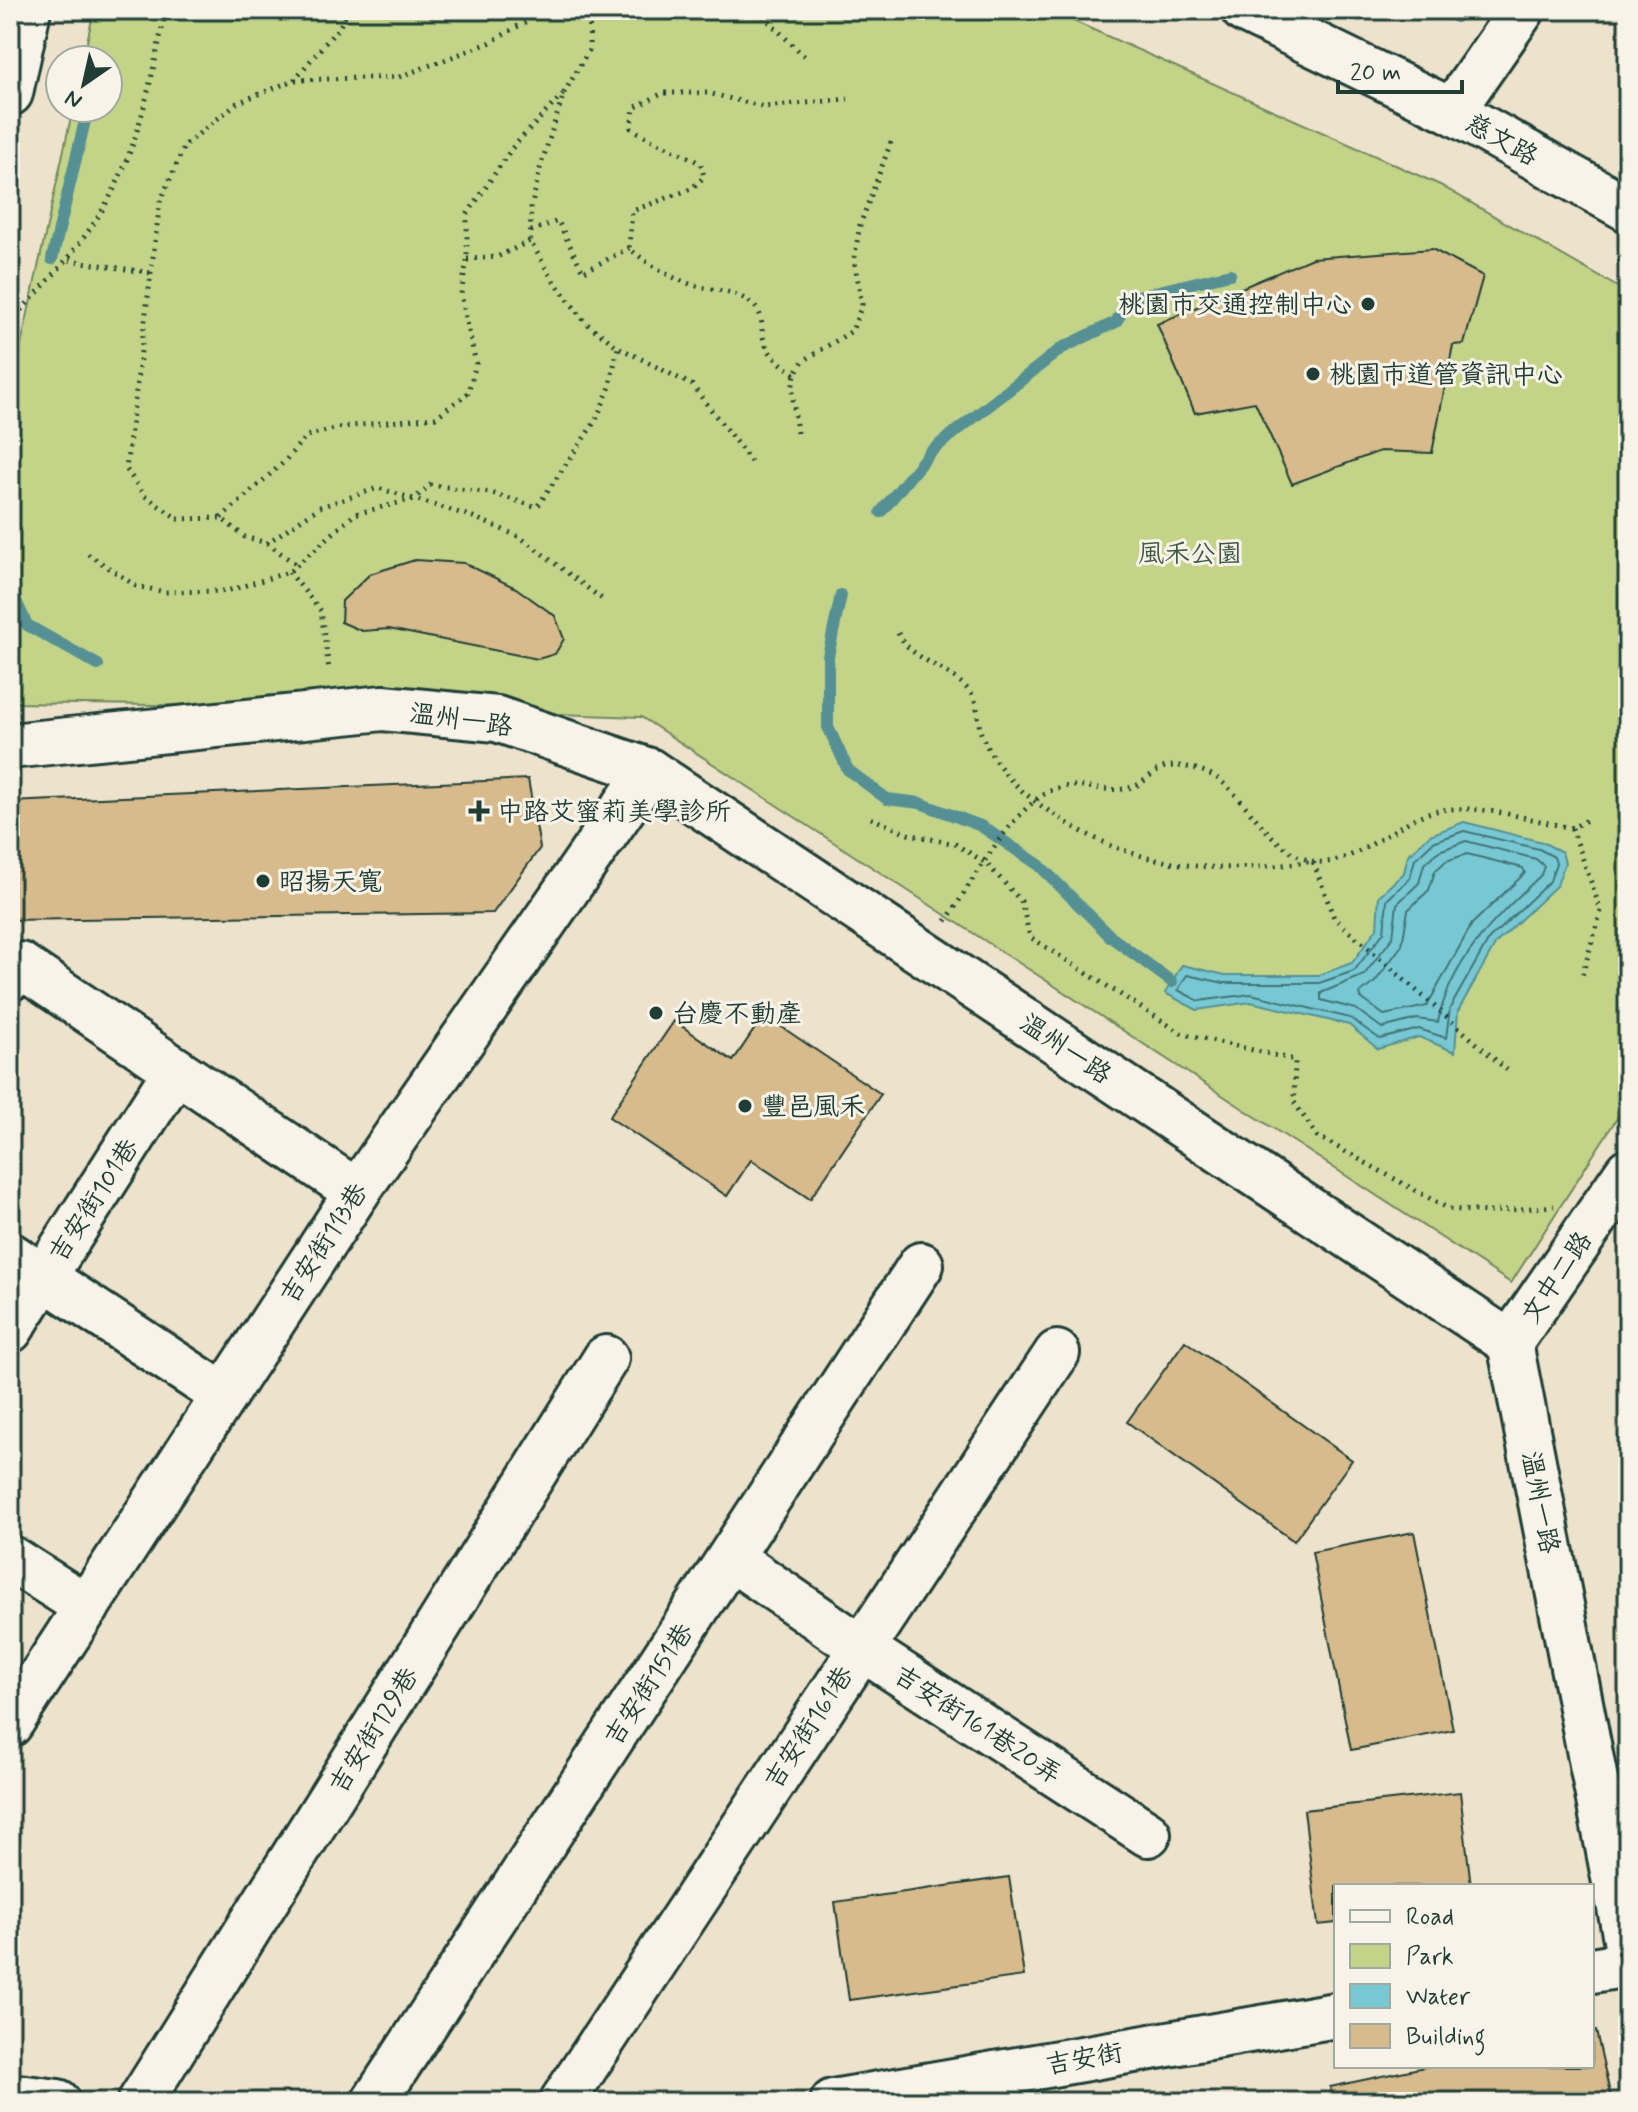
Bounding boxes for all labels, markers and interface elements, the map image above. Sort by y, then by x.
north arrow [44,44,124,124]
scale bar [1338,44,1462,94]
text: 20 m [1350,58,1401,89]
text: N [60,83,88,115]
street label: 慈文路 [1459,107,1543,175]
place label: 桃園市交通控制中心 [1118,289,1352,323]
marker: 桃園市交通控制中心 [1359,295,1377,313]
place label: 桃園市道管資訊中心 [1329,359,1563,393]
marker: 桃園市道管資訊中心 [1304,365,1322,383]
park label: 風禾公園 [1138,538,1242,572]
street label: 溫州一路 [407,697,515,745]
place label: 中路艾蜜莉美學診所 [497,796,731,830]
marker: 中路艾蜜莉美學診所 [468,800,490,822]
place label: 昭揚天寬 [279,866,383,900]
marker: 昭揚天寬 [254,872,272,890]
place label: 台慶不動產 [672,998,802,1032]
marker: 台慶不動產 [647,1004,665,1022]
street label: 溫州一路 [1012,1006,1118,1093]
place label: 豐邑風禾 [761,1091,865,1125]
marker: 豐邑風禾 [736,1097,754,1115]
street label: 吉安街101巷 [42,1133,147,1269]
street label: 吉安街113巷 [273,1177,376,1311]
street label: 文中二路 [1514,1225,1601,1331]
street label: 溫州一路 [1512,1448,1566,1557]
street label: 吉安街151巷 [597,1617,702,1753]
street label: 吉安街161巷20弄 [886,1659,1067,1793]
street label: 吉安街161巷 [757,1660,862,1796]
street label: 吉安街129巷 [322,1661,427,1801]
legend [1334,1884,1594,2068]
text: Road [1406,1902,1454,1933]
text: Park [1406,1942,1454,1973]
text: Water [1406,1982,1471,2013]
text: Building [1406,2022,1486,2056]
street label: 吉安街 [1043,2036,1126,2083]

